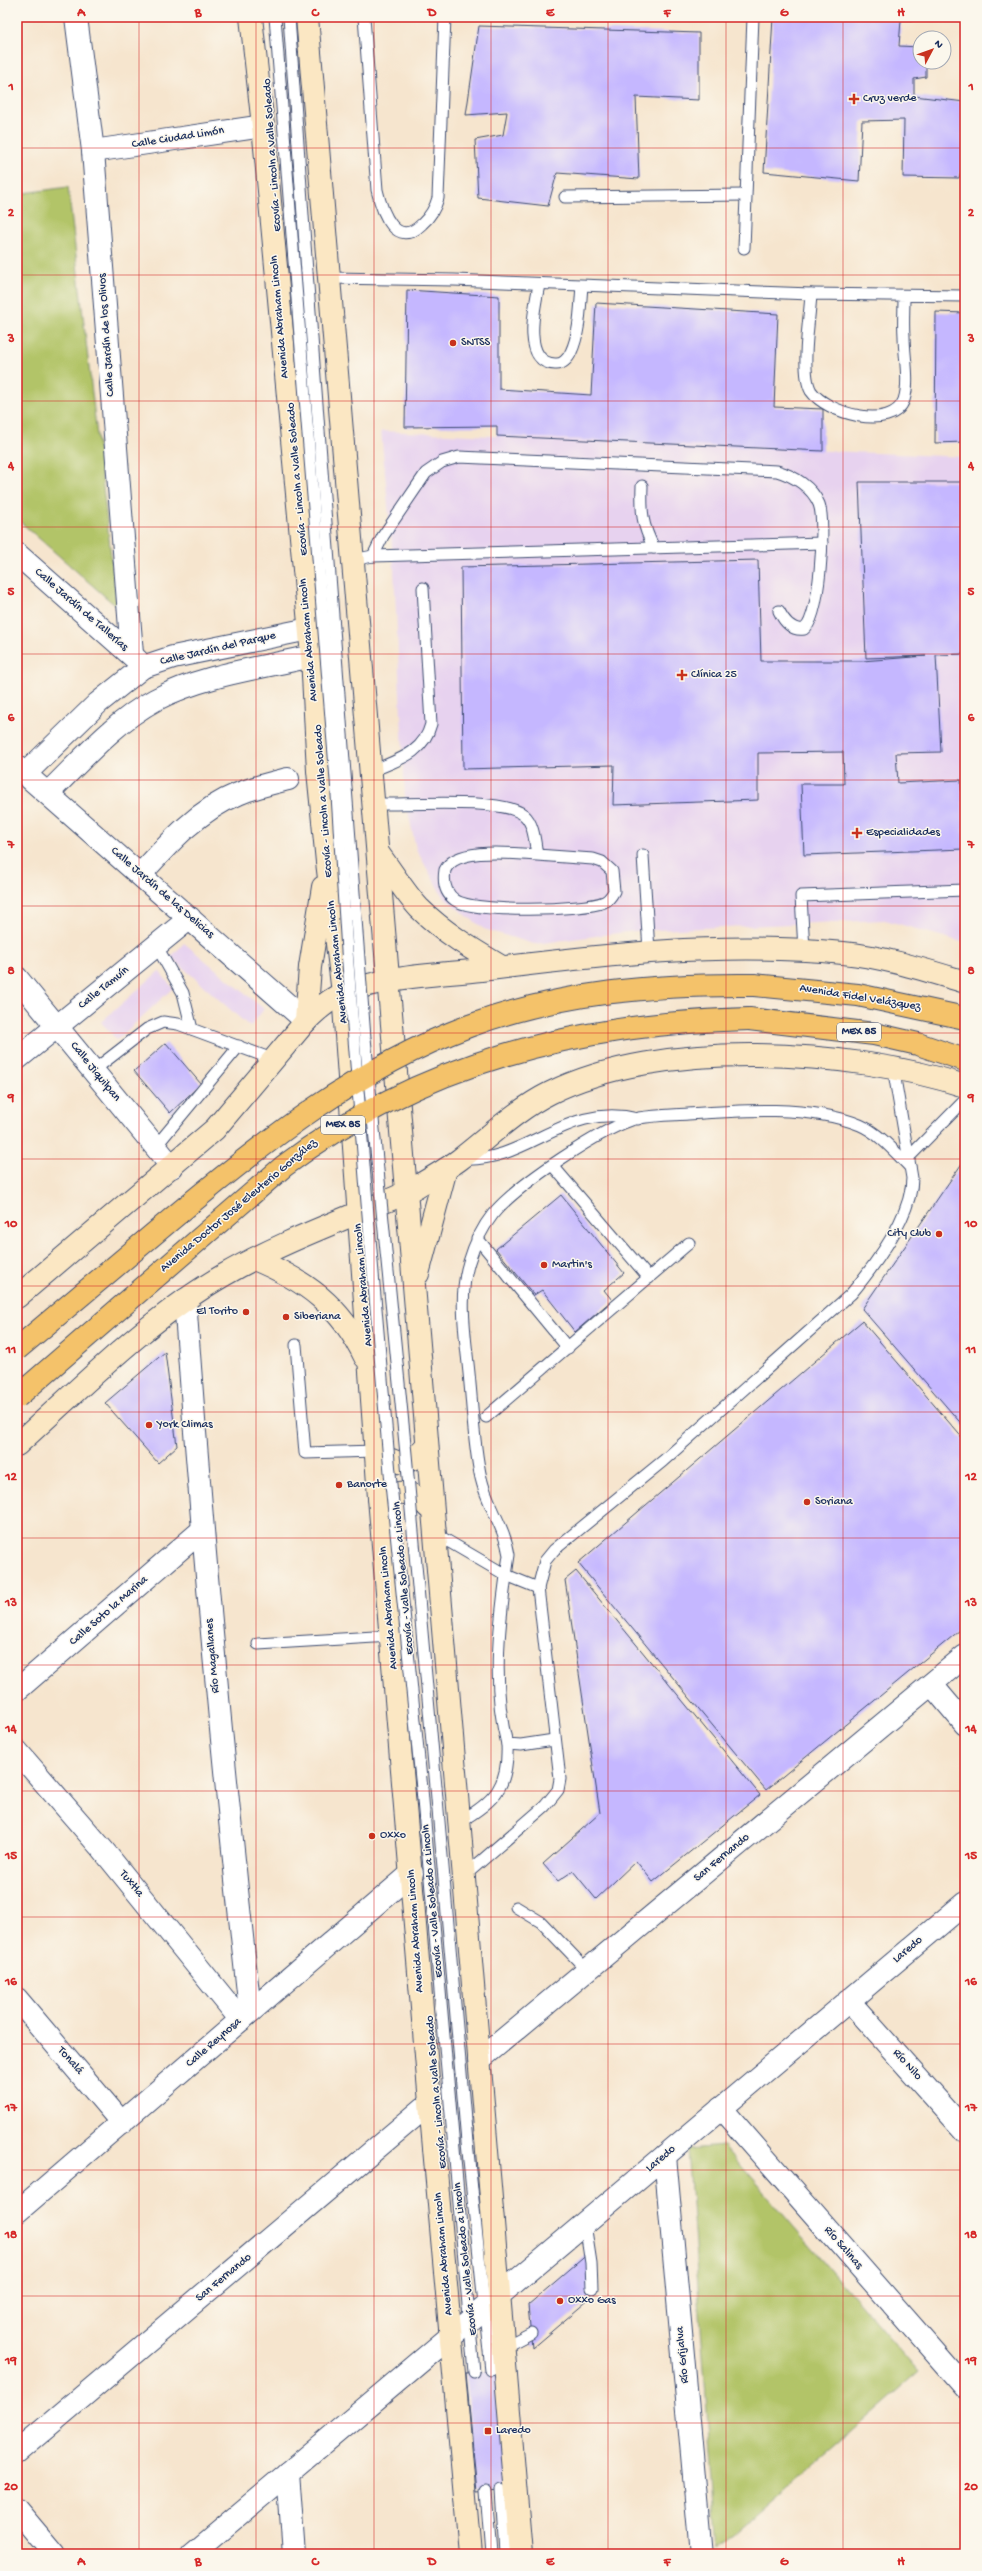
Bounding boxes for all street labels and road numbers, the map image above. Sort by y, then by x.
street label: Ecovía - Lincoln a Valle Soleado [261,78,285,232]
street label: Calle Ciudad Limón [131,124,225,152]
street label: Avenida Abraham Lincoln [268,255,292,379]
street label: Calle Jardín de los Olivos [96,272,118,397]
street label: Ecovía - Lincoln a Valle Soleado [284,402,312,556]
street label: Calle Jardín de Tallerías [31,565,131,655]
street label: Avenida Abraham Lincoln [297,578,321,702]
street label: Calle Jardín del Parque [159,629,278,669]
street label: Ecovía - Lincoln a Valle Soleado [312,724,336,878]
street label: Calle Jardín de las Delicias [107,844,217,942]
street label: Avenida Abraham Lincoln [325,900,351,1024]
street label: Calle Tamuín [76,963,132,1013]
street label: Avenida Fidel Velázquez [798,981,922,1015]
road number: MEX 85 [837,1023,881,1041]
street label: Calle Jiquilpan [67,1039,124,1105]
road number: MEX 85 [321,1116,365,1134]
street label: Avenida Doctor José Eleuterio González [158,1136,321,1276]
street label: Avenida Abraham Lincoln [352,1223,376,1347]
street label: Ecovía - Valle Soleado a Lincoln [390,1501,418,1655]
street label: Avenida Abraham Lincoln [377,1546,401,1670]
street label: Calle Soto la Marina [67,1573,151,1649]
street label: Río Magallanes [203,1618,223,1694]
street label: Ecovía - Valle Soleado a Lincoln [419,1824,447,1978]
street label: San Fernando [691,1831,753,1885]
street label: Tuxtla [115,1867,146,1901]
street label: Avenida Abraham Lincoln [405,1869,427,1993]
street label: Laredo [890,1933,926,1967]
street label: Calle Reynosa [183,2015,245,2071]
street label: Ecovía - Lincoln a Valle Soleado [423,2015,451,2169]
street label: Tonalá [53,2043,86,2078]
street label: Río Nilo [889,2046,925,2084]
street label: Laredo [643,2142,679,2176]
street label: Ecovía - Valle Soleado a Lincoln [451,2182,481,2336]
street label: Avenida Abraham Lincoln [432,2192,456,2316]
street label: Río Salinas [821,2224,866,2273]
street label: San Fernando [193,2251,255,2305]
street label: Río Grijalva [674,2326,692,2384]

